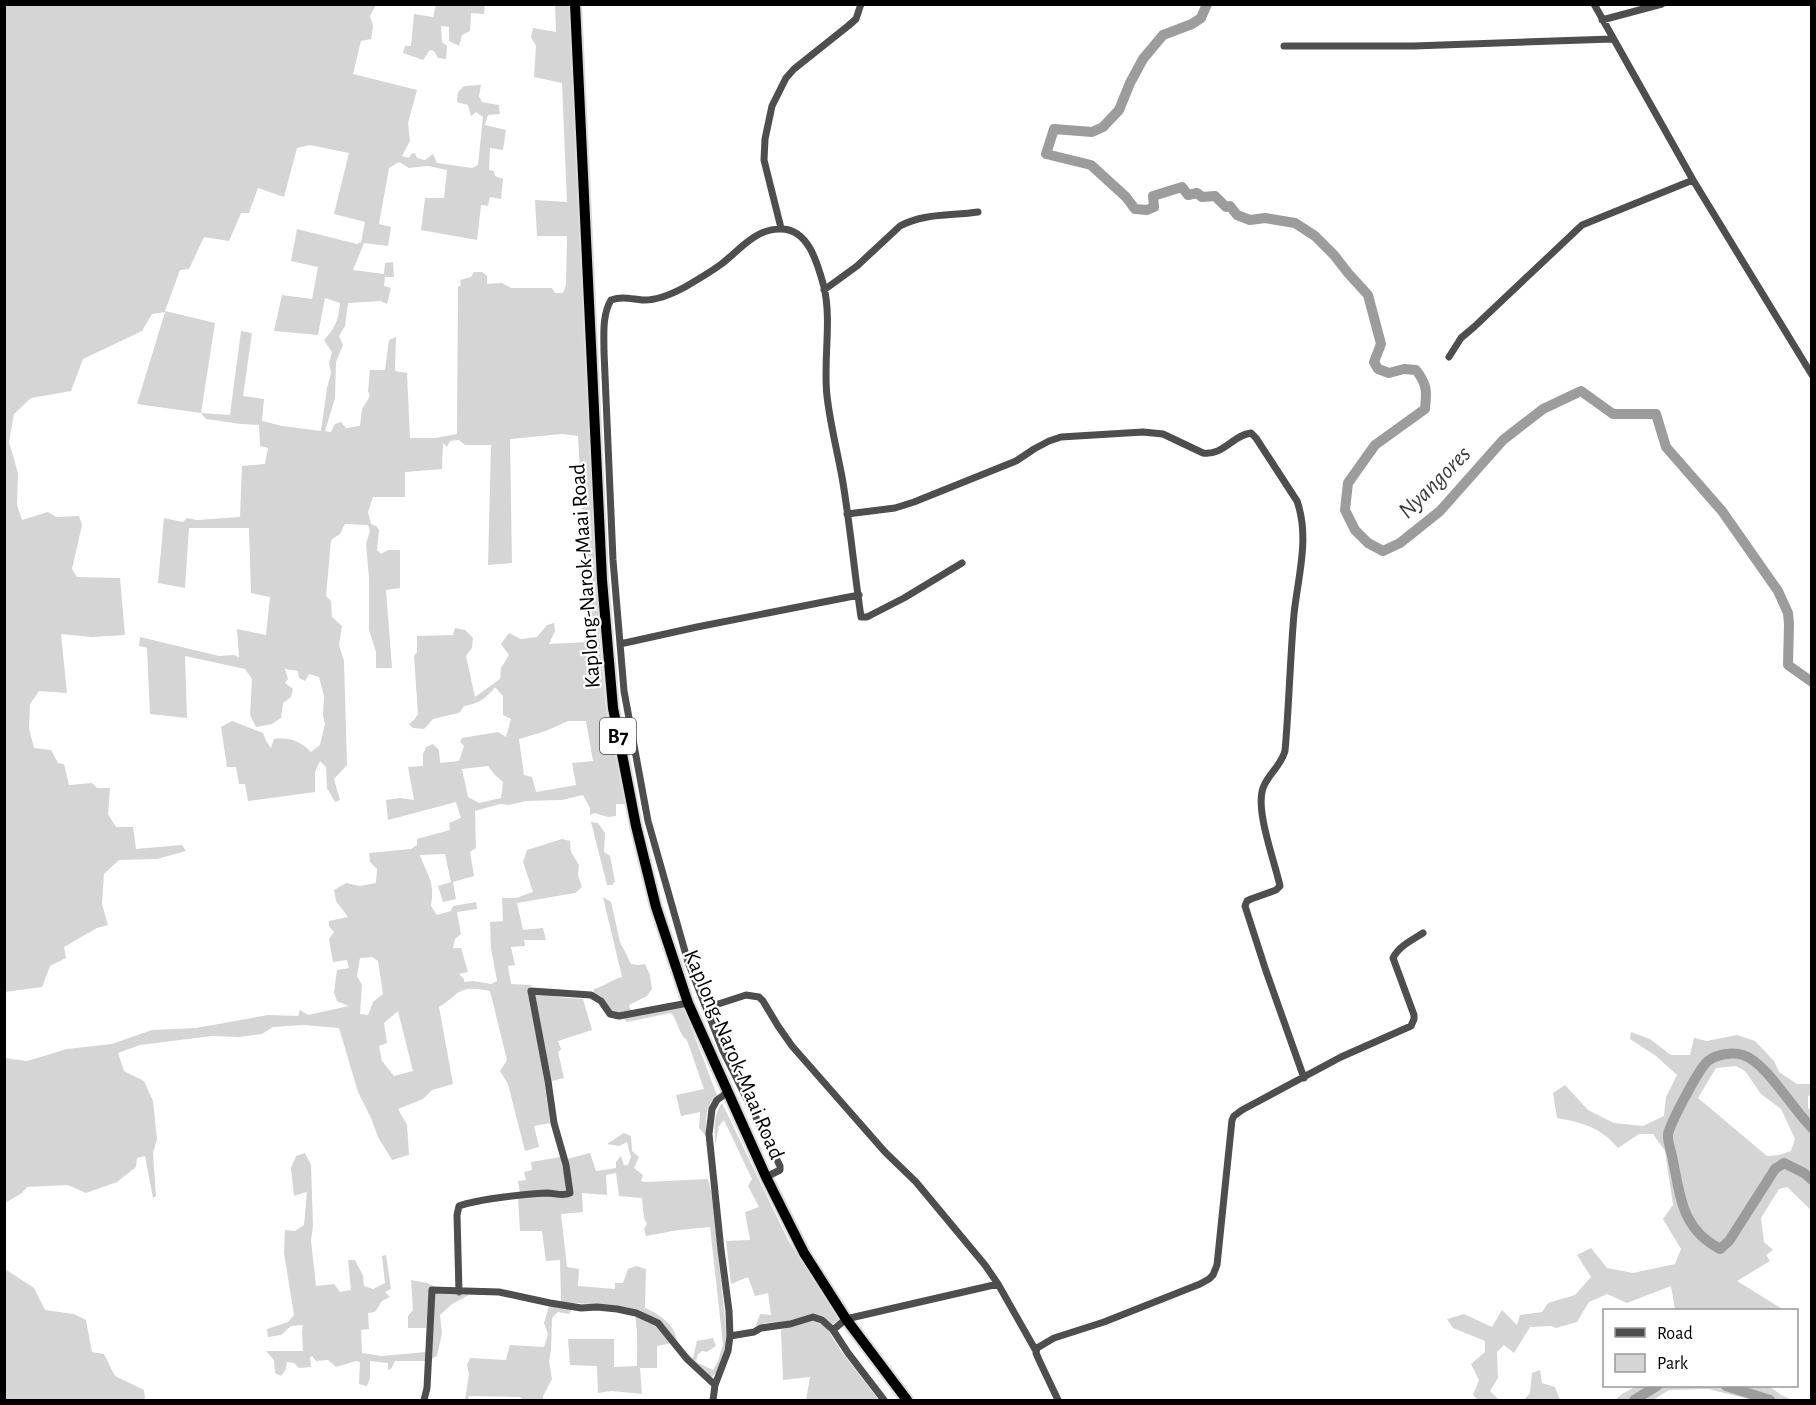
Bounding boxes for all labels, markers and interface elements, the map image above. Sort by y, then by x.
water label: Nyangores [1394,442,1476,523]
street label: Kaplong-Narok-Maai Road [566,463,604,689]
road number: B7 [600,718,636,754]
street label: Kaplong-Narok-Maai Road [680,946,788,1162]
legend [1603,1309,1798,1387]
text: Road [1657,1325,1693,1343]
text: Park [1657,1355,1689,1373]

